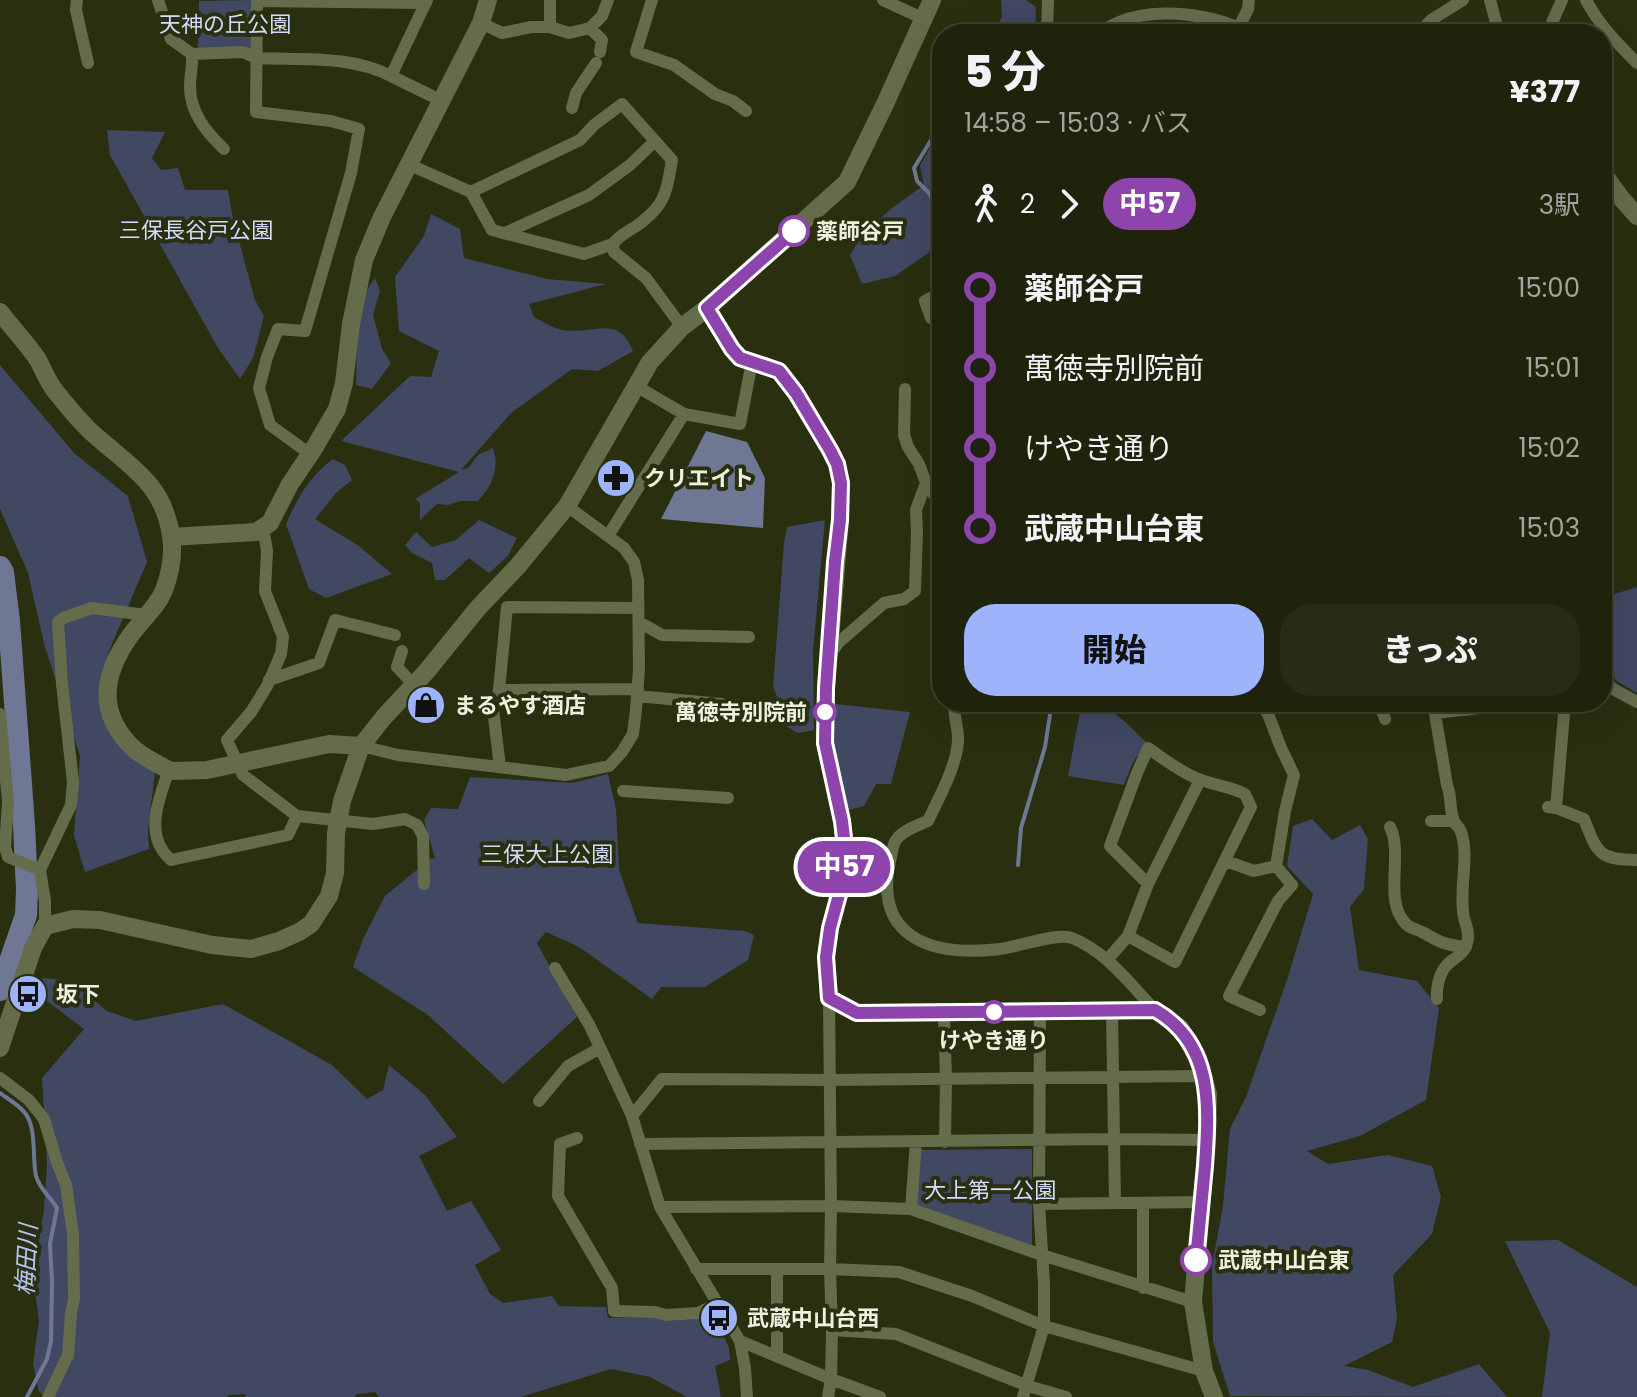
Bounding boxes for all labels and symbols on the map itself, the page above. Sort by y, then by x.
park label: 天神の丘公園 [159,9,291,40]
park label: 三保長谷戸公園 [119,215,273,246]
marker: 薬師谷戸 [779,216,809,246]
place label: 薬師谷戸 [816,216,904,247]
pharmacy icon: クリエイト [595,457,637,499]
place label: クリエイト [644,463,754,494]
shop icon: まるやす酒店 [405,684,447,726]
place label: まるやす酒店 [454,690,586,721]
place label: 萬徳寺別院前 [675,697,807,728]
marker: 萬徳寺別院前 [814,701,836,723]
park label: 三保大上公園 [481,839,613,870]
line badge: 中57 [798,841,890,893]
bus stop icon: 坂下 [7,973,49,1015]
place label: 坂下 [56,979,100,1010]
marker: けやき通り [983,1001,1005,1023]
place label: けやき通り [939,1025,1049,1056]
park label: 大上第一公園 [924,1175,1056,1206]
water label: 梅田川 [8,1220,45,1297]
marker: 武蔵中山台東 [1181,1245,1211,1275]
place label: 武蔵中山台東 [1218,1245,1350,1276]
bus stop icon: 武蔵中山台西 [698,1297,740,1339]
place label: 武蔵中山台西 [747,1303,879,1334]

